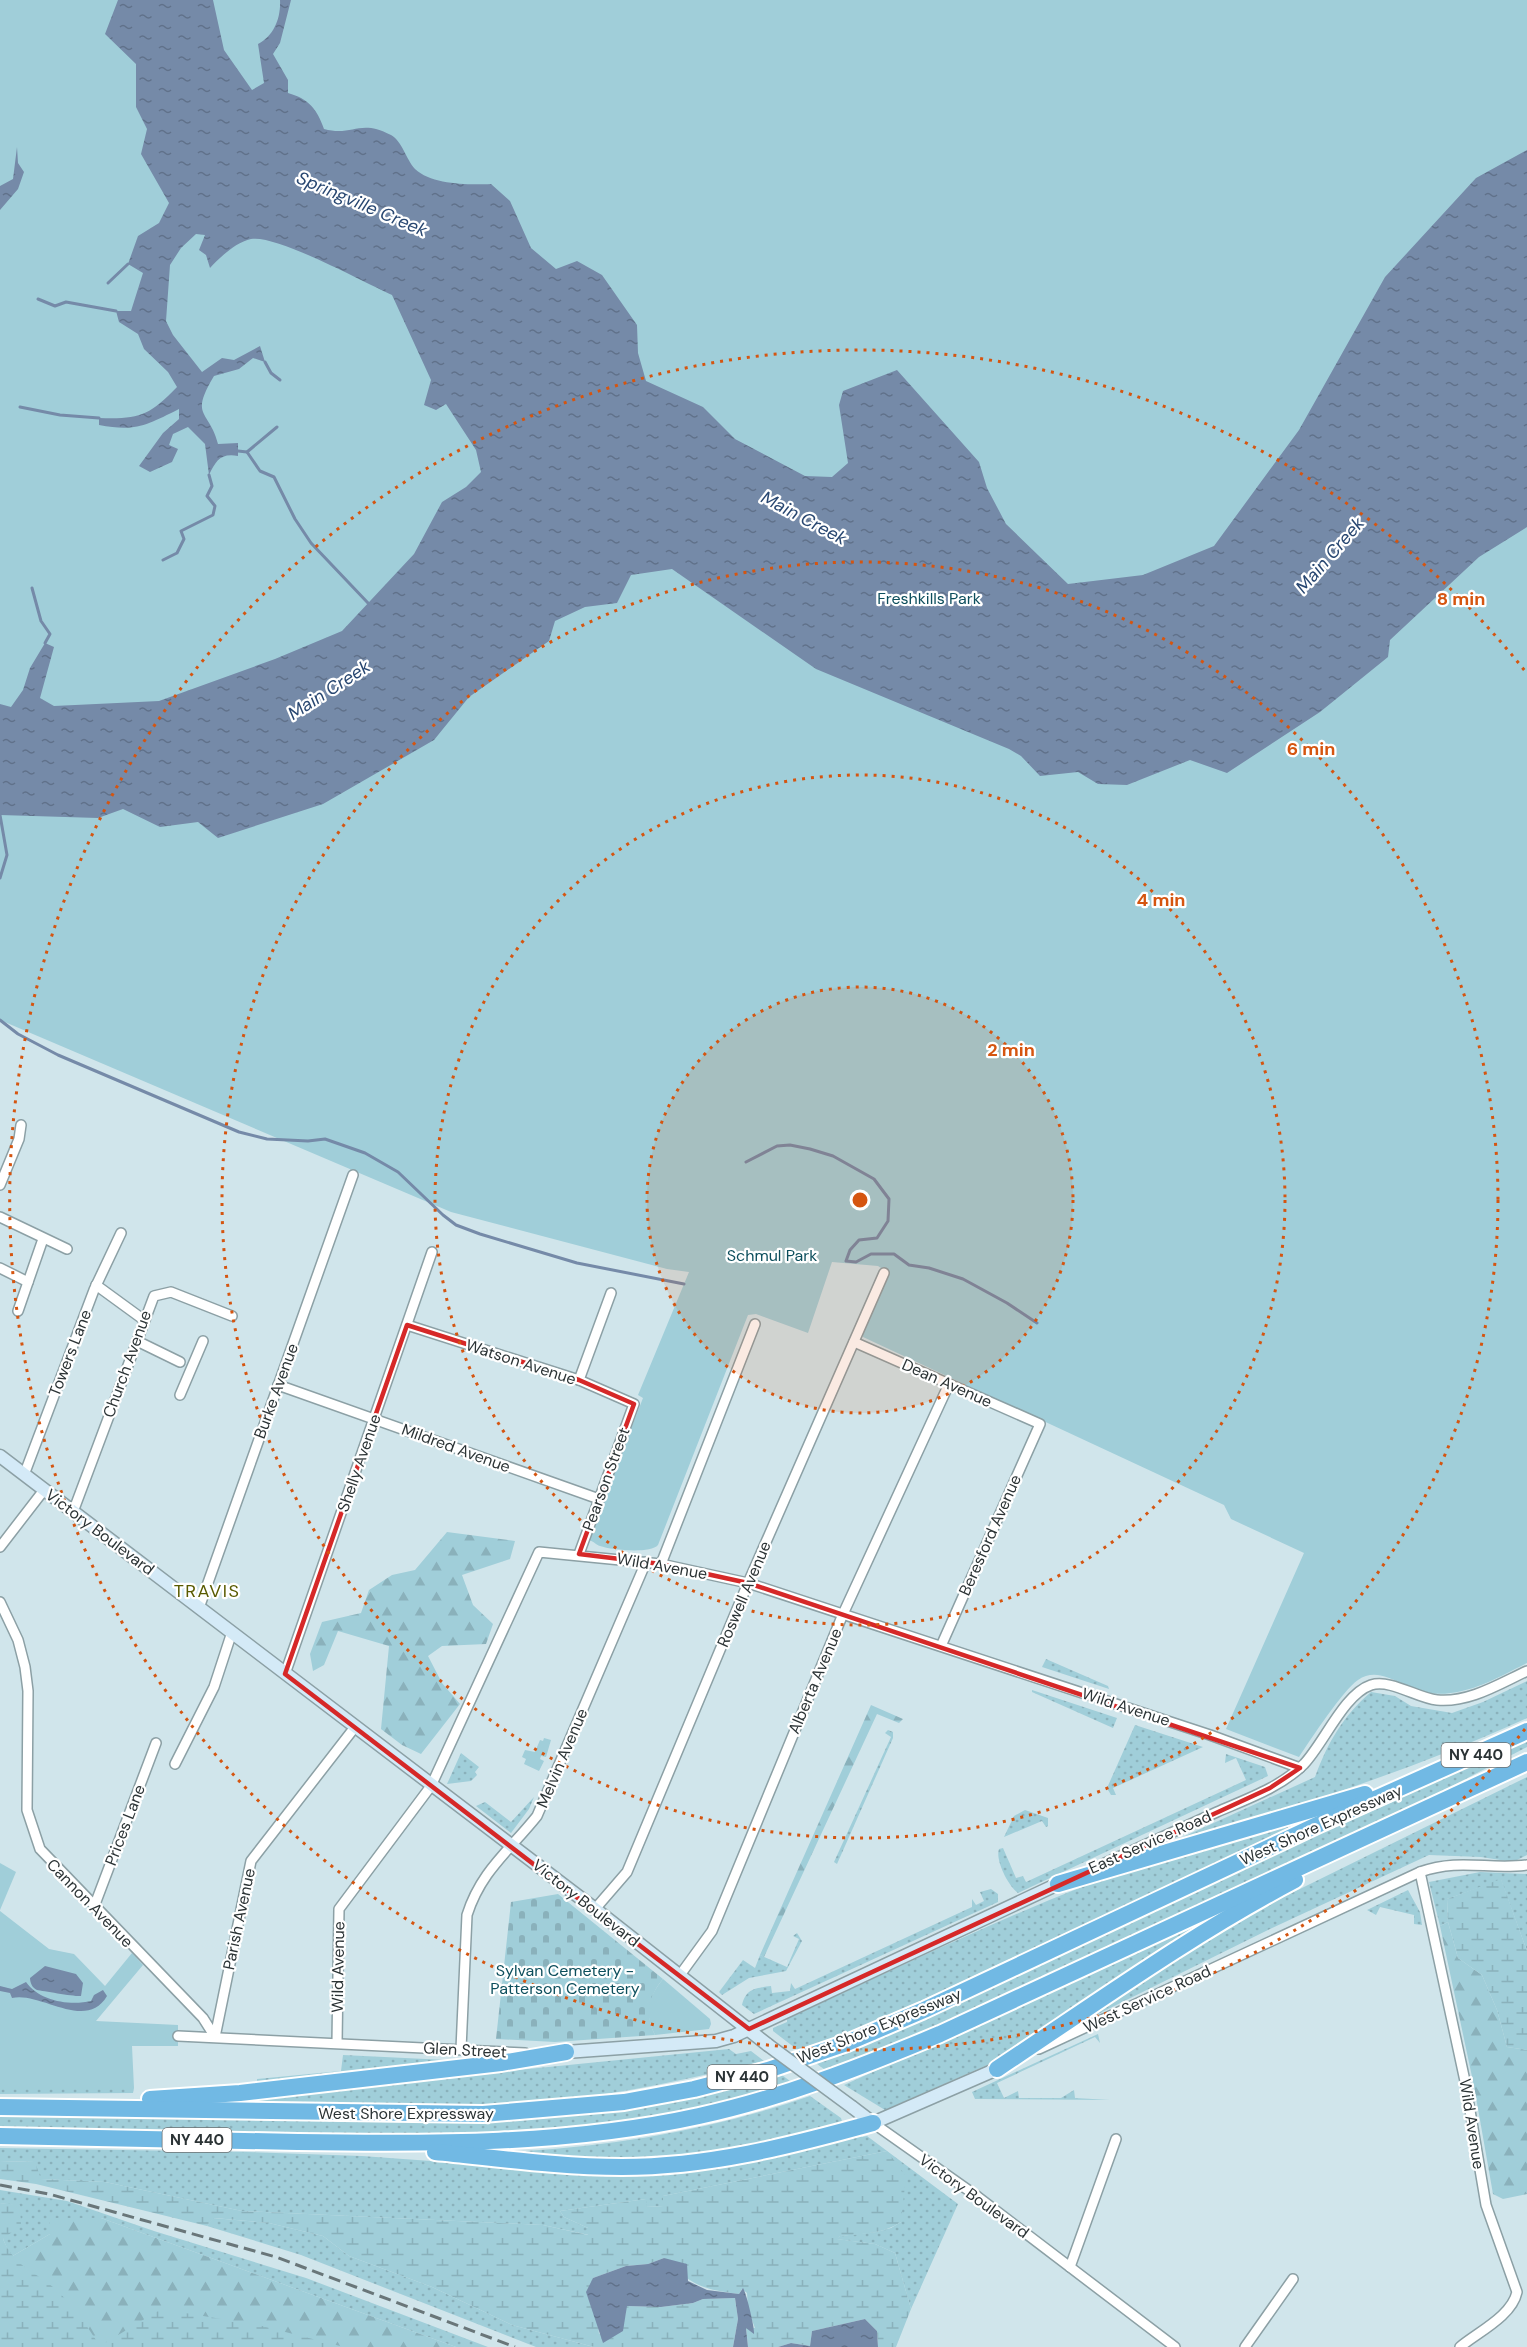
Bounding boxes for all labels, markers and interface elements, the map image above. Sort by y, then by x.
water label: Springville Creek [293,166,432,243]
water label: Main Creek [757,485,852,551]
water label: Main Creek [1290,511,1370,598]
text: 8 min [1437,587,1485,611]
park label: Freshkills Park [877,588,981,609]
water label: Main Creek [283,654,376,726]
text: 6 min [1287,737,1335,761]
text: 4 min [1137,888,1185,912]
text: 2 min [987,1038,1035,1062]
centre of rings [850,1190,870,1210]
park label: Schmul Park [727,1245,817,1266]
street label: Towers Lane [44,1307,96,1399]
street label: Church Avenue [98,1308,156,1420]
street label: Watson Avenue [463,1334,579,1390]
street label: Burke Avenue [249,1340,303,1442]
street label: Dean Avenue [899,1354,995,1412]
street label: Shelly Avenue [332,1411,386,1515]
street label: Mildred Avenue [399,1419,513,1477]
street label: Pearson Street [578,1424,634,1534]
street label: Beresford Avenue [954,1471,1026,1599]
street label: Victory Boulevard [41,1484,159,1580]
street label: Roswell Avenue [712,1538,776,1650]
street label: Wild Avenue [615,1548,709,1584]
district label: TRAVIS [174,1579,240,1603]
street label: Alberta Avenue [783,1625,847,1737]
street label: Wild Avenue [1079,1683,1173,1731]
street label: Melvin Avenue [532,1705,592,1811]
road number: NY 440 [1442,1743,1510,1767]
street label: West Shore Expressway [1237,1780,1406,1870]
street label: Prices Lane [100,1782,150,1868]
street label: East Service Road [1085,1806,1215,1878]
street label: Cannon Avenue [42,1854,138,1952]
street label: Victory Boulevard [528,1854,644,1952]
street label: Parish Avenue [218,1866,260,1972]
street label: Wild Avenue [327,1921,349,2013]
park label: Sylvan Cemetery - Patterson Cemetery [490,1960,640,1999]
street label: West Service Road [1080,1960,1214,2038]
street label: West Shore Expressway [794,1983,964,2069]
street label: Glen Street [423,2037,507,2063]
road number: NY 440 [708,2065,777,2089]
street label: Wild Avenue [1454,2077,1490,2171]
street label: West Shore Expressway [318,2103,494,2124]
road number: NY 440 [162,2128,232,2152]
street label: Victory Boulevard [915,2149,1033,2243]

